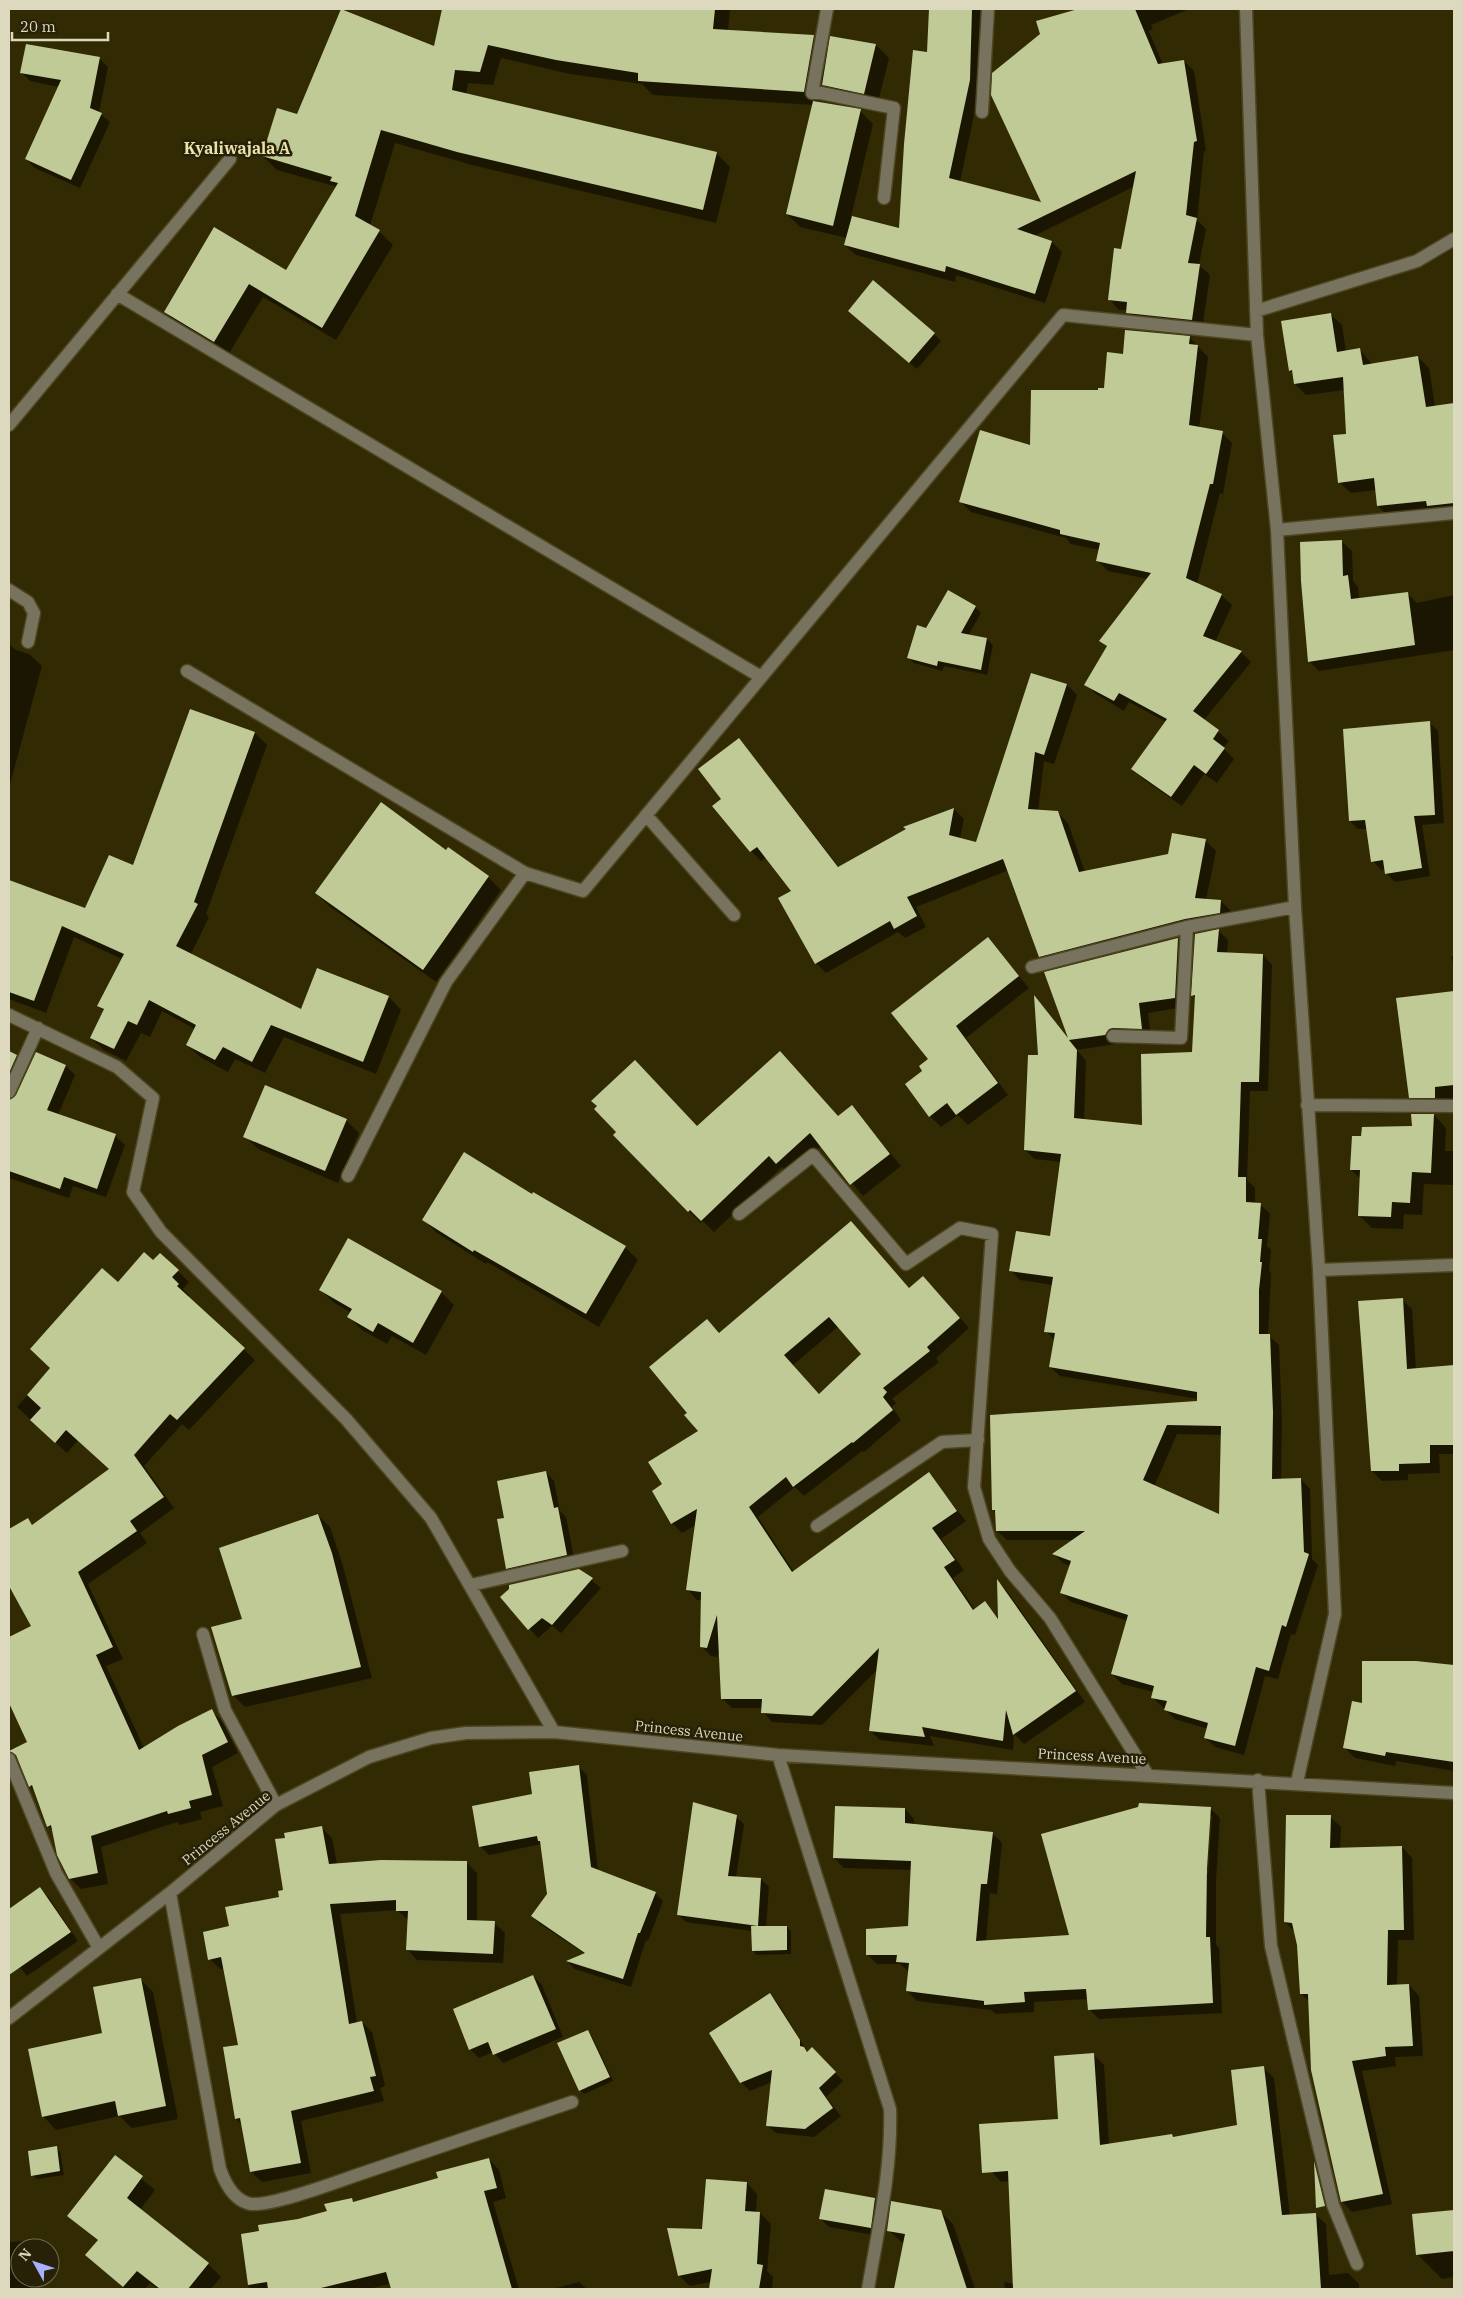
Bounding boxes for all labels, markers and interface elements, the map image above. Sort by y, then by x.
scale bar [12,10,109,42]
text: 20 m [20,17,56,36]
district label: Kyaliwajala A [184,138,290,158]
street label: Princess Avenue [634,1716,744,1746]
street label: Princess Avenue [1037,1744,1147,1768]
street label: Princess Avenue [178,1787,274,1869]
north arrow [10,2238,60,2288]
text: N [15,2245,35,2265]

